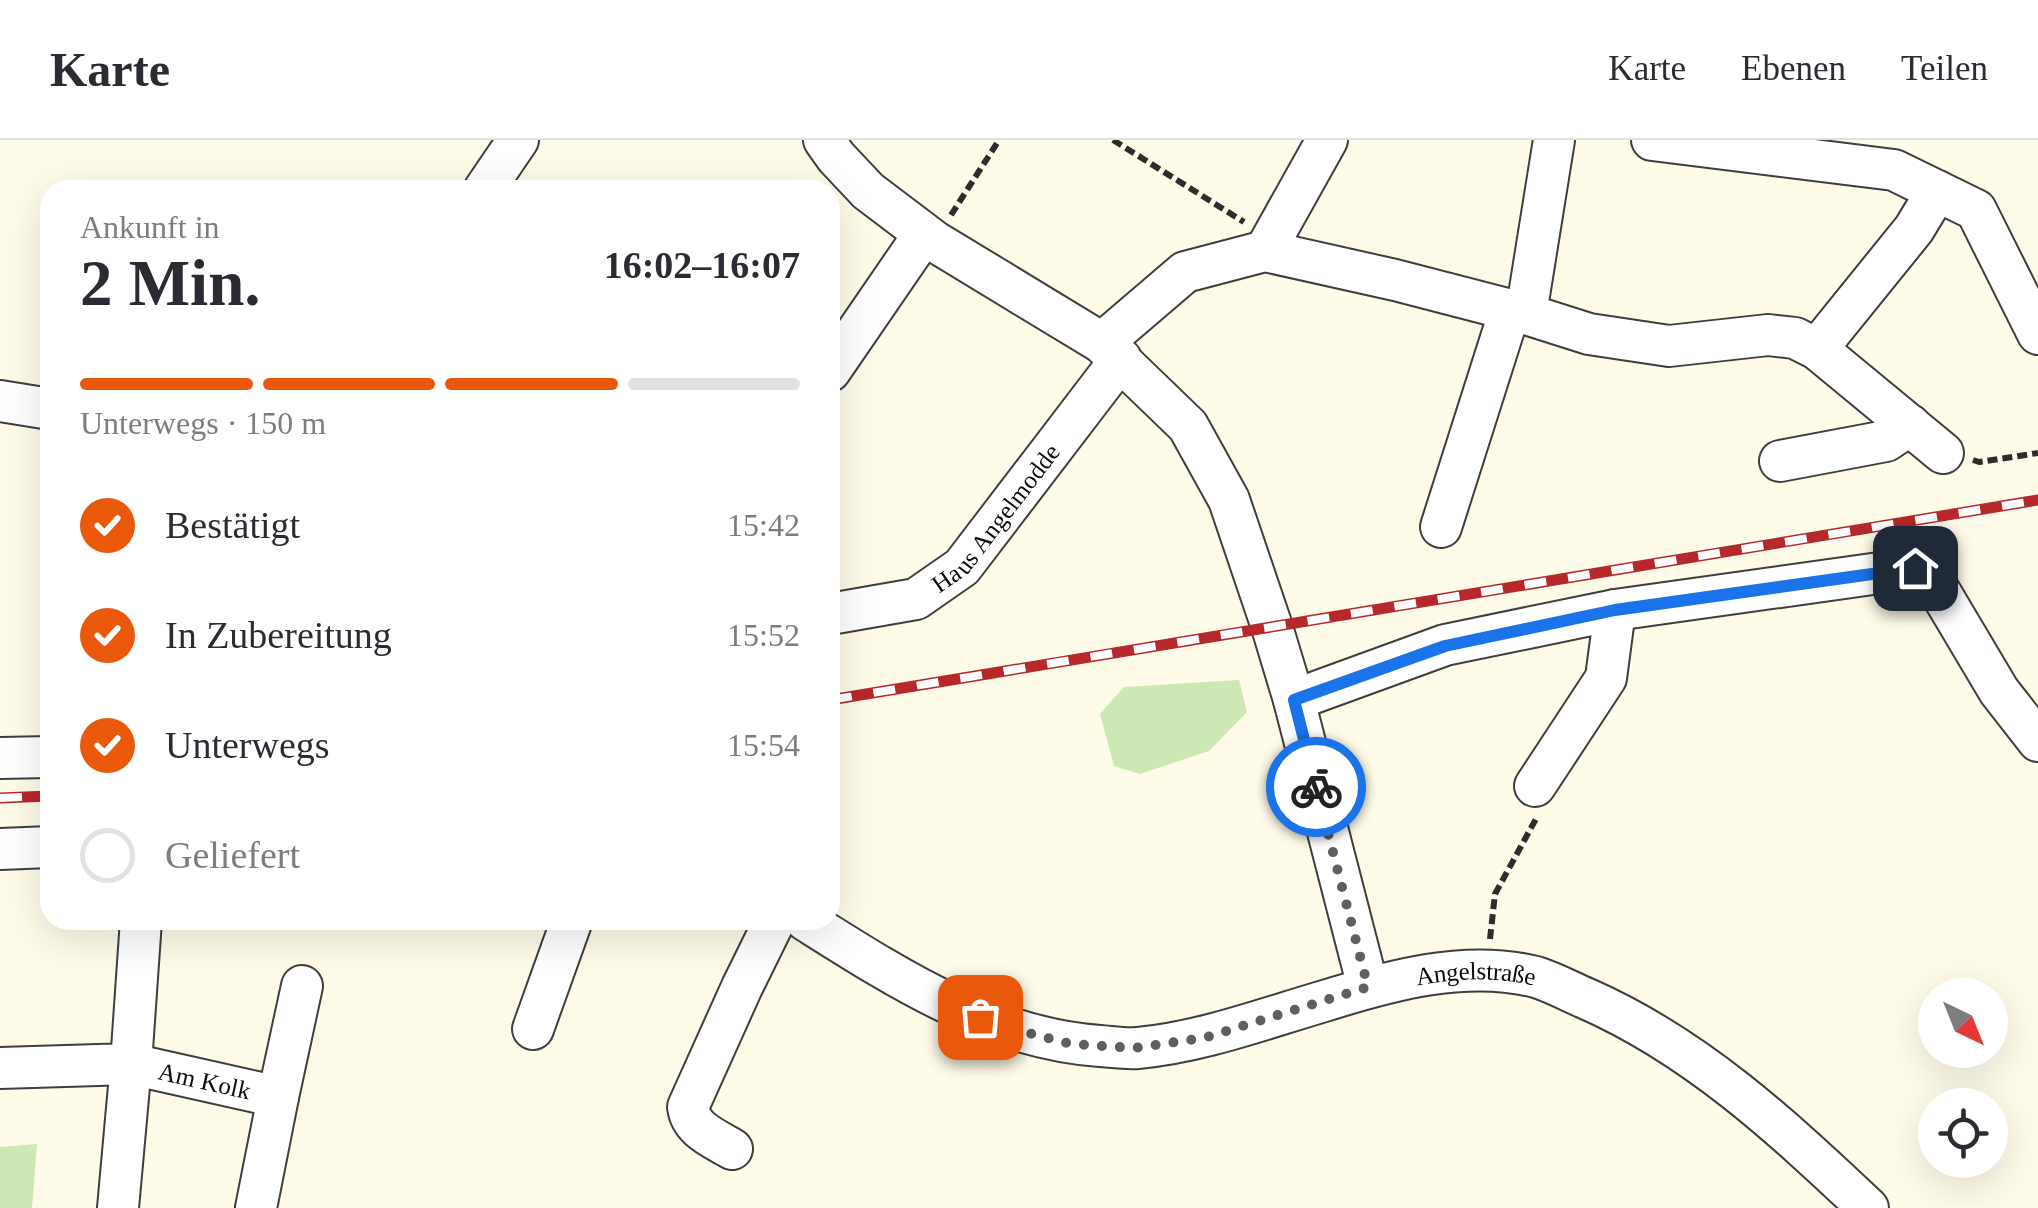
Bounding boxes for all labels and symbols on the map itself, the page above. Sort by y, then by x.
street label: Haus Angelmodde [927,439,1065,598]
pin [1873,526,1958,611]
courier [1266,737,1366,837]
street label: Angelstraße [1414,957,1539,991]
pin [938,975,1023,1060]
north arrow [1918,978,2008,1068]
street label: Am Kolk [156,1058,254,1105]

